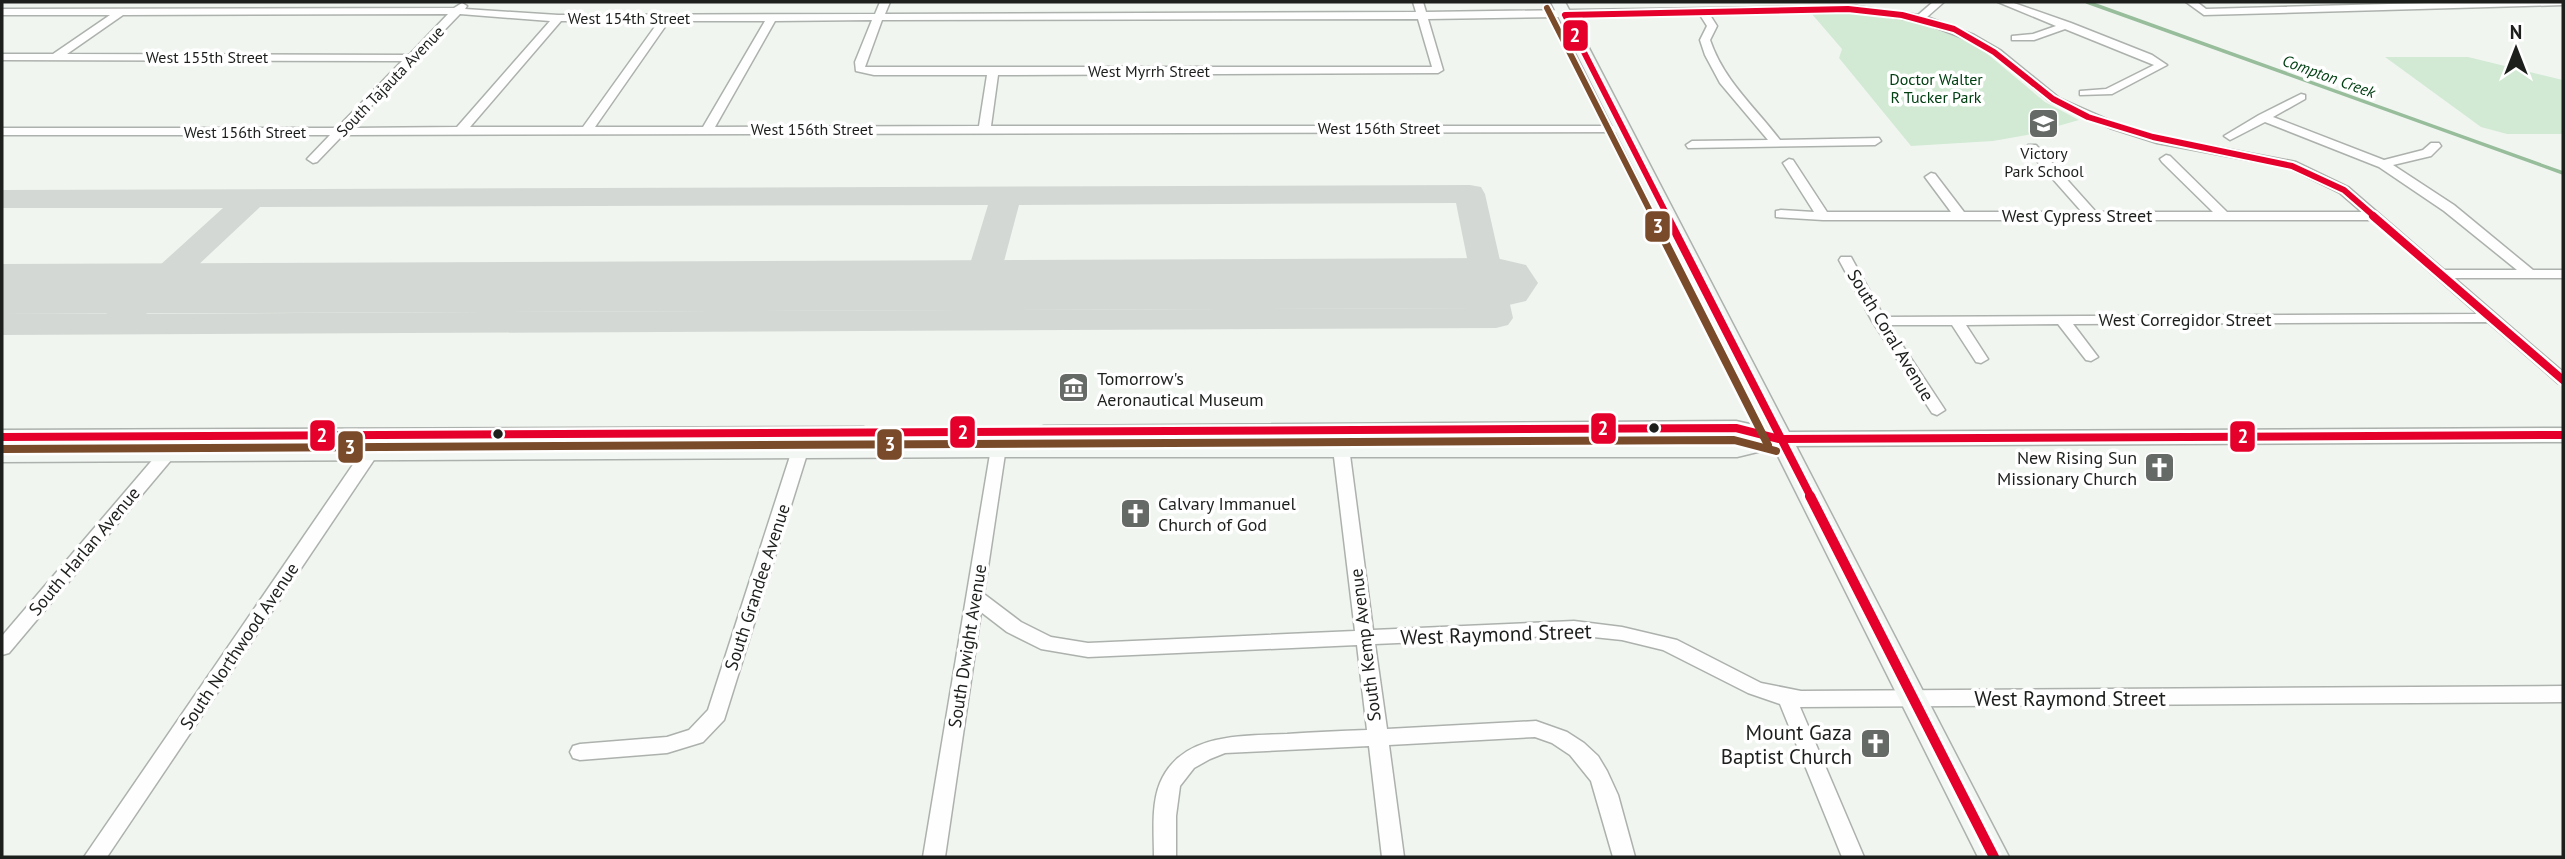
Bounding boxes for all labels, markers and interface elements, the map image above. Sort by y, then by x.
street label: West 154th Street [568,8,691,28]
north arrow [2481,14,2551,84]
line badge: 2 [1562,19,1589,52]
text: N [2510,20,2522,44]
street label: South Tajauta Avenue [332,21,448,141]
text: 2 [1570,23,1580,47]
street label: West 155th Street [146,47,269,67]
water label: Compton Creek [2280,50,2379,102]
street label: West Myrrh Street [1088,61,1211,81]
park label: Doctor Walter R Tucker Park [1889,69,1983,107]
school or university icon: Victory Park School [2027,107,2061,141]
street label: West 156th Street [1318,118,1441,138]
street label: West 156th Street [751,119,874,139]
street label: West 156th Street [184,122,307,142]
place label: Victory Park School [2004,143,2084,181]
street label: West Cypress Street [2002,204,2152,227]
line badge: 3 [1644,210,1671,243]
text: 3 [1653,214,1663,238]
street label: South Coral Avenue [1843,265,1939,405]
street label: West Corregidor Street [2099,308,2271,331]
place label: Tomorrow's Aeronautical Museum [1097,367,1264,411]
museum icon: Tomorrow's Aeronautical Museum [1057,371,1091,405]
line badge: 2 [1590,412,1617,445]
line badge: 2 [949,415,976,449]
text: 2 [1598,416,1608,440]
line badge: 2 [309,419,336,452]
text: 2 [958,420,968,444]
line badge: 2 [2229,420,2256,453]
unlabelled marker [1647,421,1661,435]
text: 2 [317,423,327,447]
text: 2 [2238,424,2248,448]
unlabelled marker [491,427,505,441]
line badge: 3 [876,428,903,461]
line badge: 3 [337,430,364,464]
text: 3 [885,432,895,456]
text: 3 [345,435,355,459]
place label: New Rising Sun Missionary Church [1997,446,2137,490]
church icon: New Rising Sun Missionary Church [2143,450,2177,484]
street label: South Harlan Avenue [23,482,145,620]
place label: Calvary Immanuel Church of God [1158,492,1297,536]
church icon: Calvary Immanuel Church of God [1118,496,1152,530]
street label: South Grandee Avenue [719,501,795,673]
street label: South Northwood Avenue [175,558,303,734]
street label: South Dwight Avenue [943,562,991,730]
street label: South Kemp Avenue [1344,567,1386,723]
street label: West Raymond Street [1400,617,1592,651]
street label: West Raymond Street [1974,685,2166,712]
place label: Mount Gaza Baptist Church [1721,719,1852,770]
church icon: Mount Gaza Baptist Church [1858,727,1892,761]

